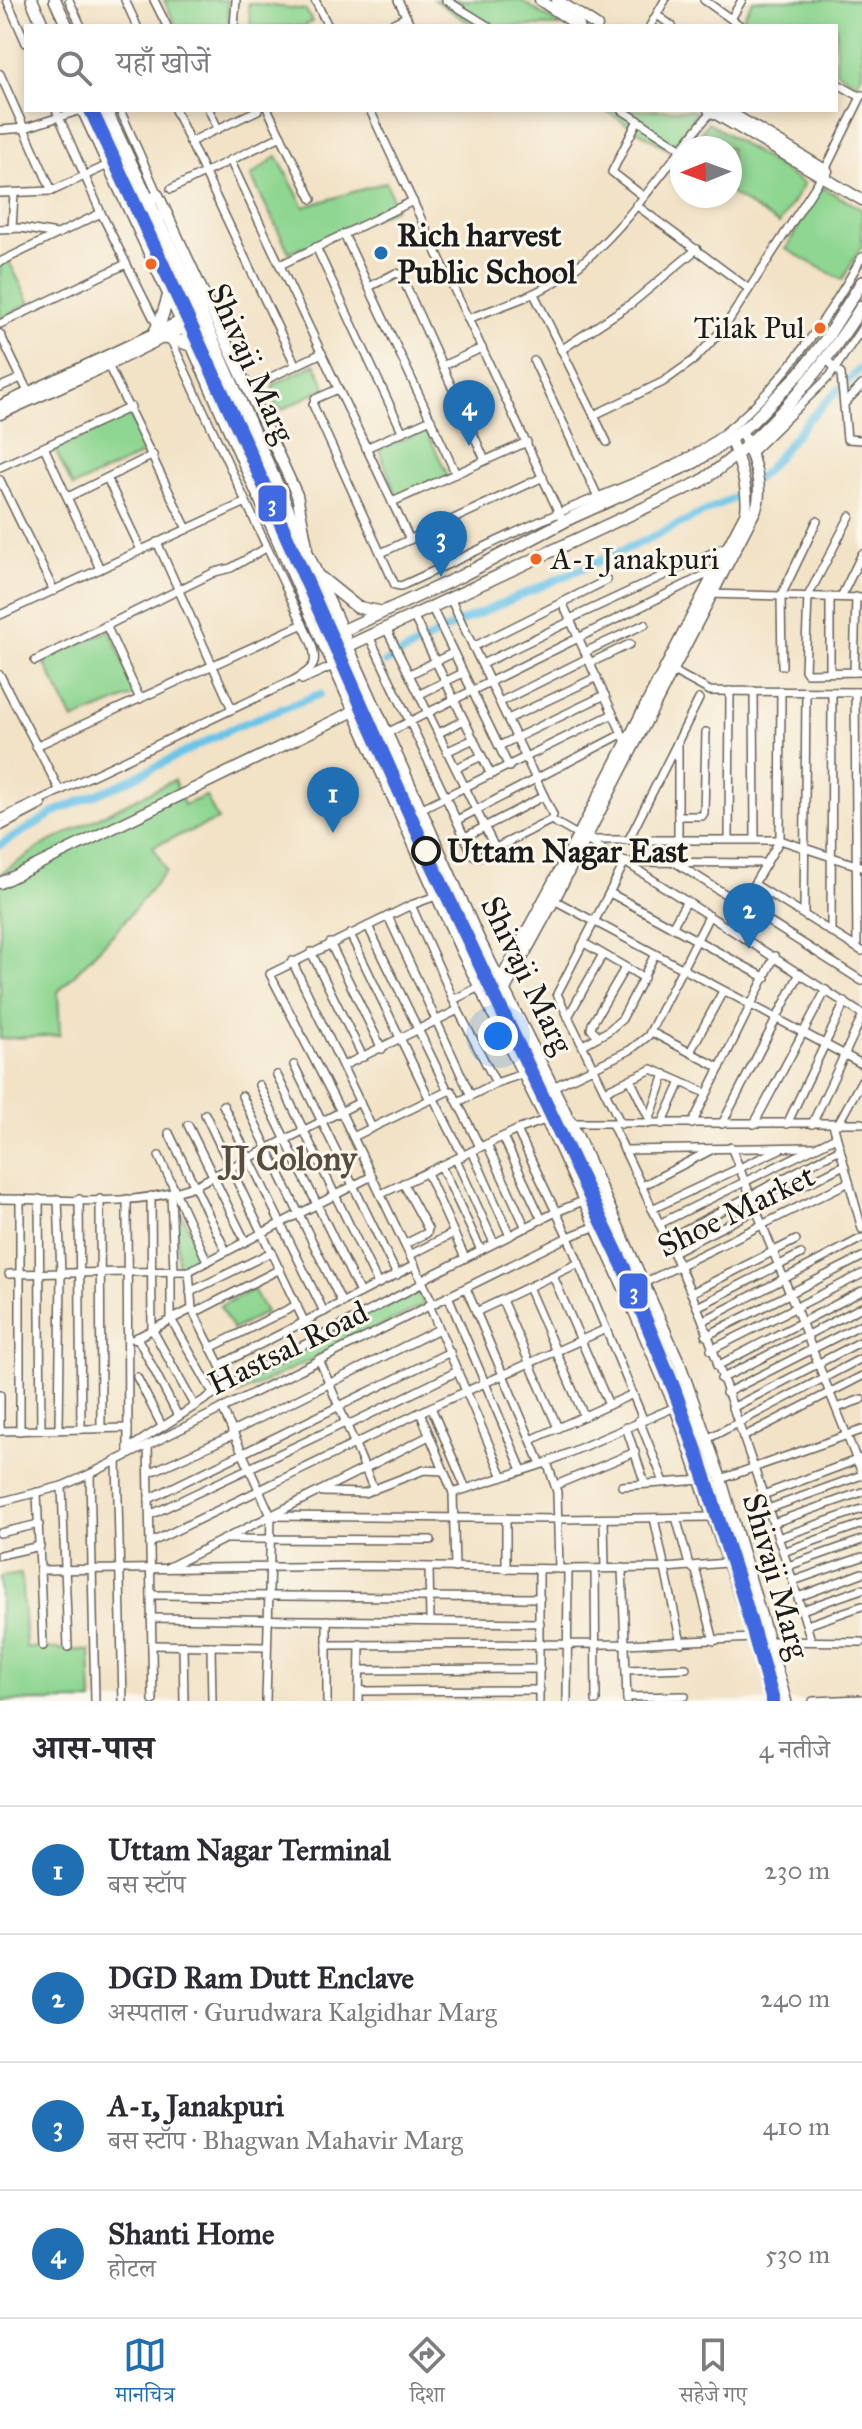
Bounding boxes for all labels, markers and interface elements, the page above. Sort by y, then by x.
search box [24,24,838,112]
text: यहाँ खोजें [116,45,210,81]
icon: search [52,46,96,90]
north arrow [670,136,742,208]
place label: Rich harvest Public School [397,216,578,292]
marker: Rich harvest Public School [372,244,390,262]
unlabelled marker [143,256,159,272]
street label: Shivaji Marg [199,277,304,450]
place label: Tilak Pul [694,310,806,346]
marker: Tilak Pul [812,320,828,336]
pin: 4 [443,380,495,446]
line badge: 3 [257,484,288,523]
text: 3 [268,490,276,517]
pin: 3 [415,511,467,577]
place label: A-1 Janakpuri [549,541,719,577]
marker: A-1 Janakpuri [528,551,544,567]
pin: 1 [307,767,359,833]
place label: Uttam Nagar East [447,832,689,871]
marker: Uttam Nagar East [412,837,440,865]
pin: 2 [723,883,775,949]
street label: Shivaji Marg [472,890,582,1061]
your location [478,1016,518,1056]
district label: JJ Colony [217,1138,358,1181]
street label: Shoe Market [651,1156,821,1266]
line badge: 3 [618,1272,649,1310]
text: 3 [630,1278,638,1305]
street label: Hastsal Road [202,1293,374,1403]
street label: Shivaji Marg [734,1489,819,1664]
text: आस-पास [32,1727,154,1768]
text: 4 नतीजे [759,1733,830,1765]
text: Uttam Nagar Terminal [108,1832,391,1868]
text: 1 [53,1854,63,1886]
text: 230 m [764,1854,830,1886]
text: बस स्टॉप [108,1868,186,1900]
text: DGD Ram Dutt Enclave [108,1960,414,1996]
text: 2 [52,1982,64,2014]
text: 240 m [760,1982,830,2014]
text: अस्पताल · Gurudwara Kalgidhar Marg [108,1996,497,2028]
text: A-1, Janakpuri [108,2088,284,2124]
text: 3 [53,2110,63,2142]
text: 410 m [763,2110,830,2142]
text: बस स्टॉप · Bhagwan Mahavir Marg [108,2124,463,2156]
text: Shanti Home [108,2216,274,2252]
text: 4 [51,2238,65,2270]
text: 530 m [765,2238,830,2270]
text: होटल [108,2252,156,2284]
tab: मानचित्र [115,2333,175,2416]
tab: दिशा [405,2333,449,2416]
tab: सहेजे गए [680,2333,747,2416]

